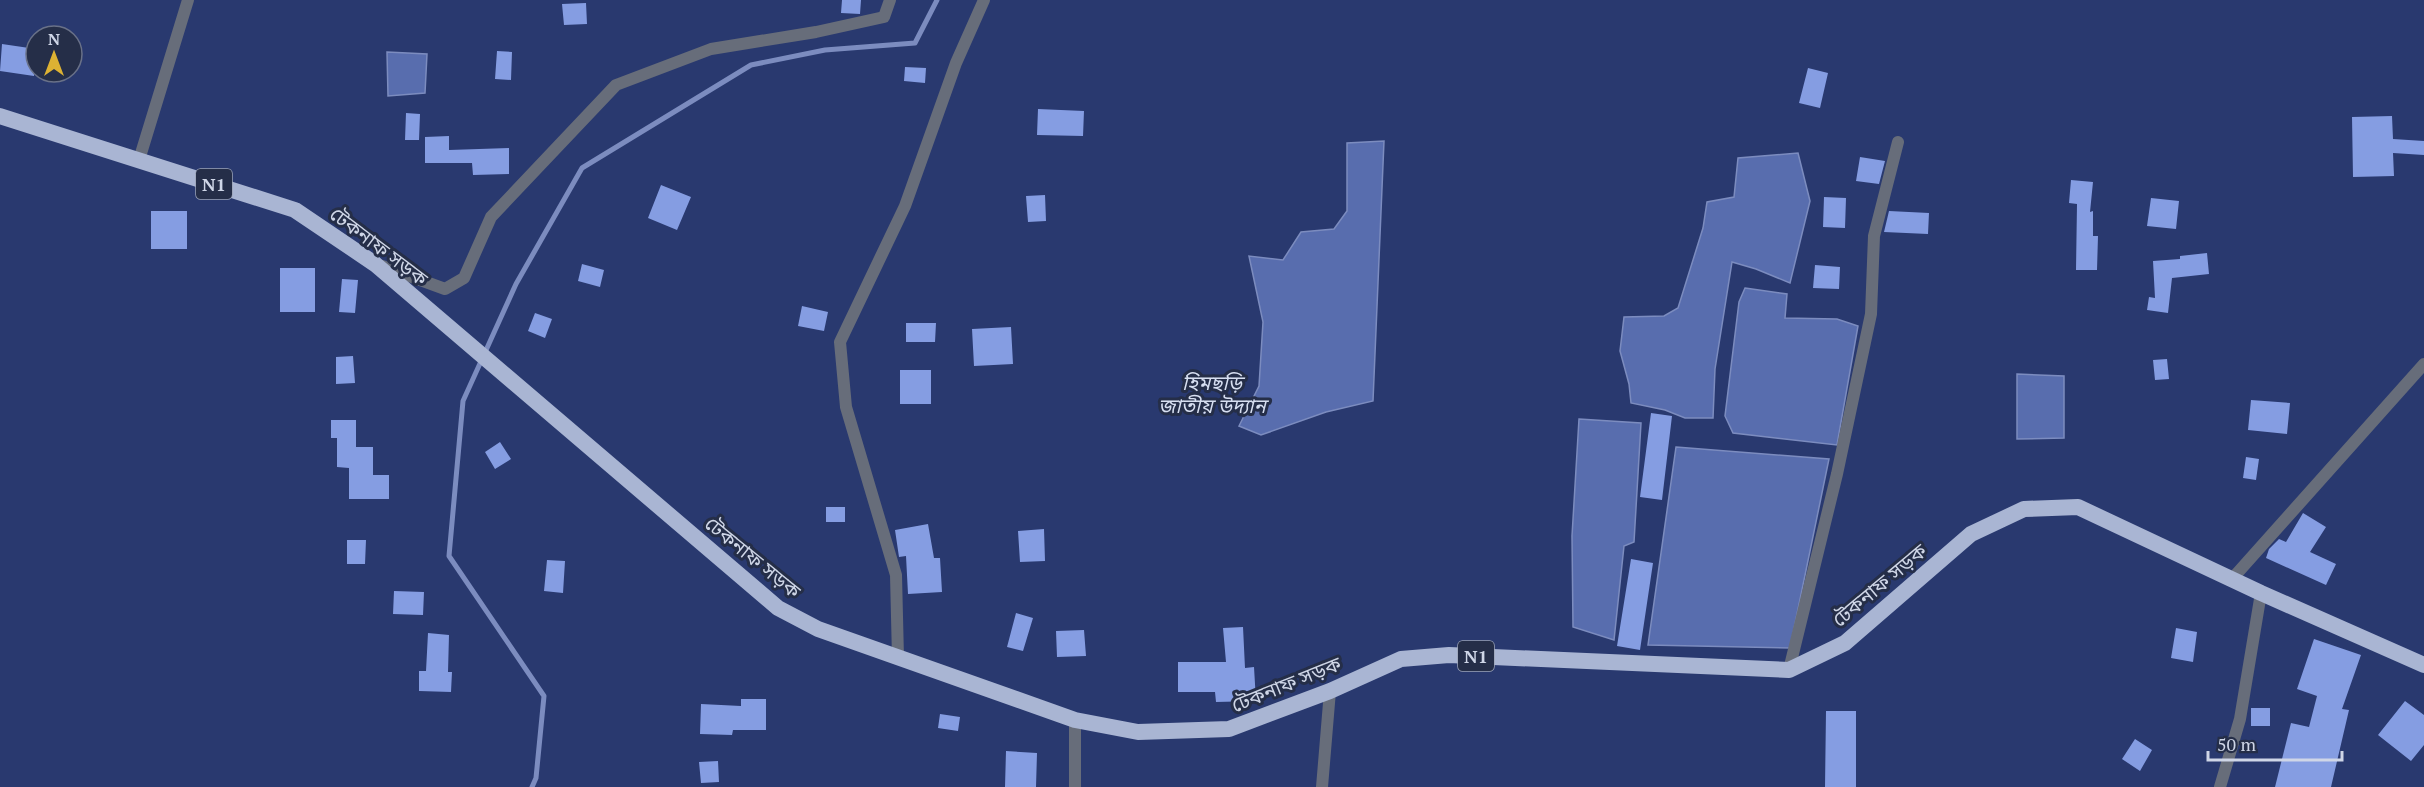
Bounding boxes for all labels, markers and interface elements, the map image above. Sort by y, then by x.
north arrow [24,24,84,84]
text: N [48,28,60,50]
road number: N1 [196,169,232,199]
street label: টেকনাফ সড়ক [325,200,434,292]
park label: হিমছড়ি জাতীয় উদ্যান [1158,369,1270,419]
street label: টেকনাফ সড়ক [699,510,807,605]
street label: টেকনাফ সড়ক [1826,537,1933,633]
road number: N1 [1458,641,1494,671]
street label: টেকনাফ সড়ক [1227,649,1346,718]
scale bar [2208,724,2342,762]
text: 50 m [2217,732,2257,756]

